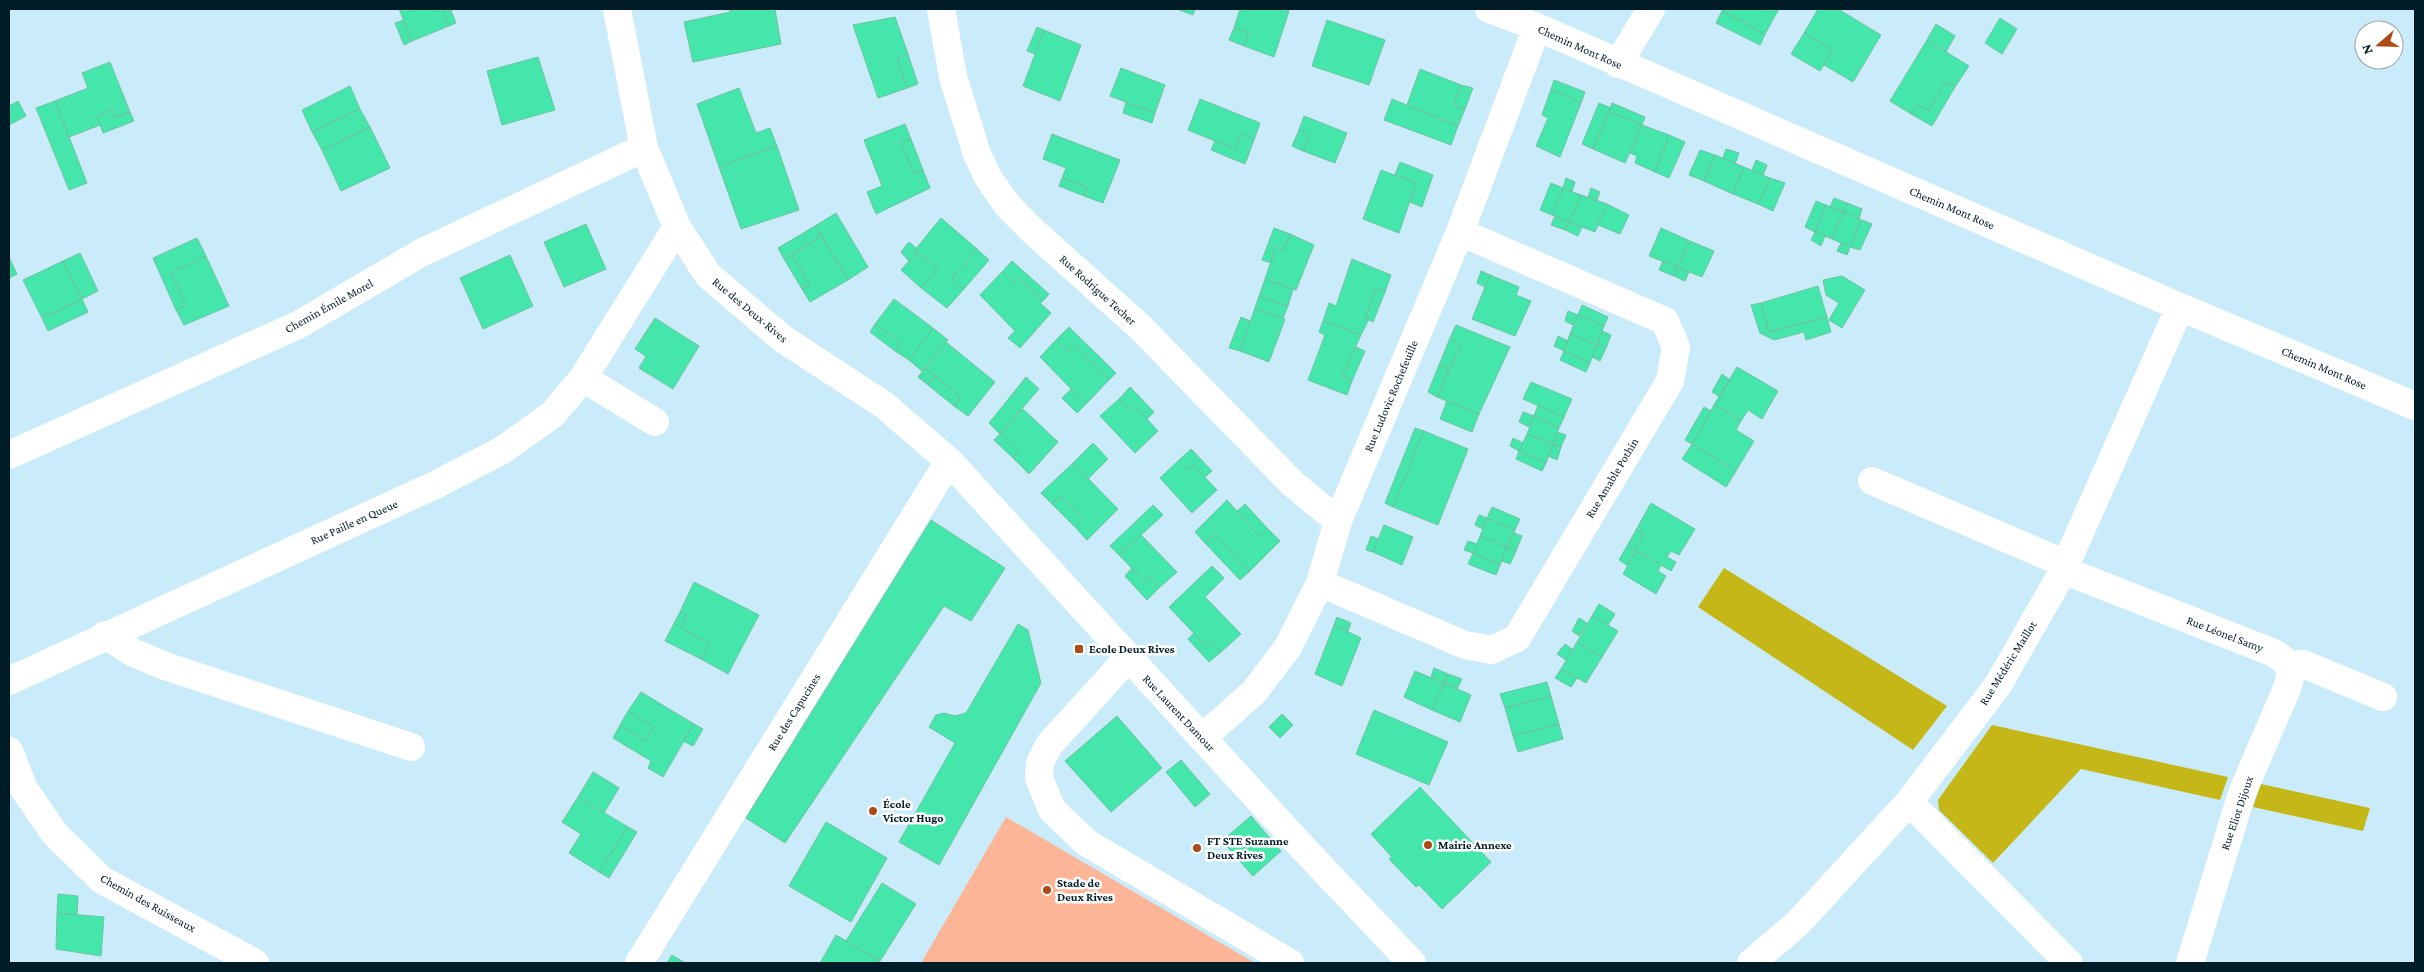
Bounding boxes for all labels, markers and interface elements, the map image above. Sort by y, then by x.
north arrow [2354,20,2404,70]
street label: Chemin Mont Rose [1535,22,1625,72]
text: N [2357,42,2376,57]
street label: Chemin Mont Rose [1907,184,1997,232]
street label: Rue Rodrigue Techer [1057,252,1140,329]
street label: Rue des Deux-Rives [710,275,791,346]
street label: Chemin Émile Morel [282,276,376,336]
street label: Rue Ludovic Rochefeuille [1361,338,1421,454]
street label: Chemin Mont Rose [2279,344,2369,392]
street label: Rue Amable Pothin [1583,435,1642,521]
street label: Rue Paille en Queue [308,496,400,548]
street label: Rue Léonel Samy [2185,613,2266,655]
street label: Rue Médéric Maillot [1976,617,2040,708]
place label: Ecole Deux Rives [1089,642,1175,656]
marker: Ecole Deux Rives [1073,643,1085,655]
street label: Rue des Capucines [765,670,824,753]
street label: Rue Laurent Damour [1140,672,1219,755]
street label: Rue Eliot Dijoux [2218,774,2256,852]
place label: École Victor Hugo [882,797,944,825]
marker: École Victor Hugo [867,805,879,817]
place label: FT STE Suzanne Deux Rives [1207,834,1289,862]
place label: Mairie Annexe [1438,838,1512,852]
marker: Mairie Annexe [1422,839,1434,851]
marker: FT STE Suzanne Deux Rives [1191,842,1203,854]
street label: Chemin des Ruisseaux [98,871,199,935]
place label: Stade de Deux Rives [1057,876,1113,904]
marker: Stade de Deux Rives [1041,884,1053,896]

